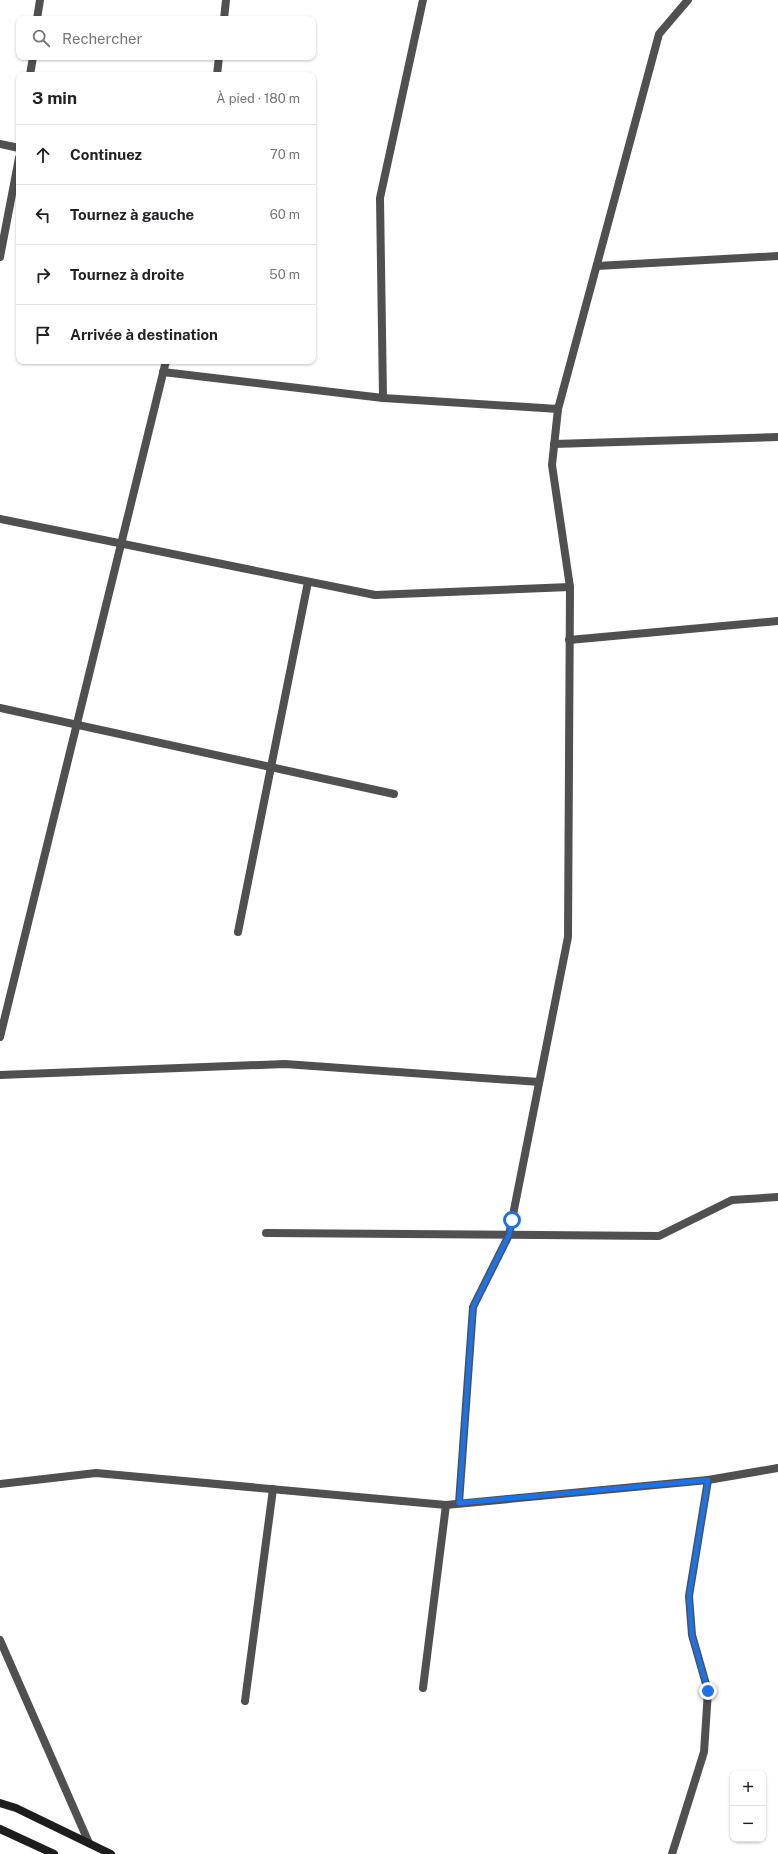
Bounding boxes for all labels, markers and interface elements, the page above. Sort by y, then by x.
search box [16,16,316,60]
icon: search [30,27,52,49]
text: Rechercher [62,30,142,47]
text: 3 min [32,88,77,108]
text: À pied · 180 m [216,91,300,106]
icon: ahead [32,144,54,166]
text: Continuez [70,146,142,163]
text: 70 m [270,147,300,162]
icon: left [32,204,54,226]
text: Tournez à gauche [70,206,194,223]
text: 60 m [270,207,300,222]
icon: right [32,264,54,286]
text: Tournez à droite [70,266,184,283]
text: 50 m [269,267,300,282]
icon: arrive [32,324,54,346]
text: Arrivée à destination [70,326,218,343]
route start [503,1211,521,1229]
route end [699,1682,717,1700]
map controls [730,1770,766,1842]
button: + [730,1770,766,1806]
button: − [730,1806,766,1842]

